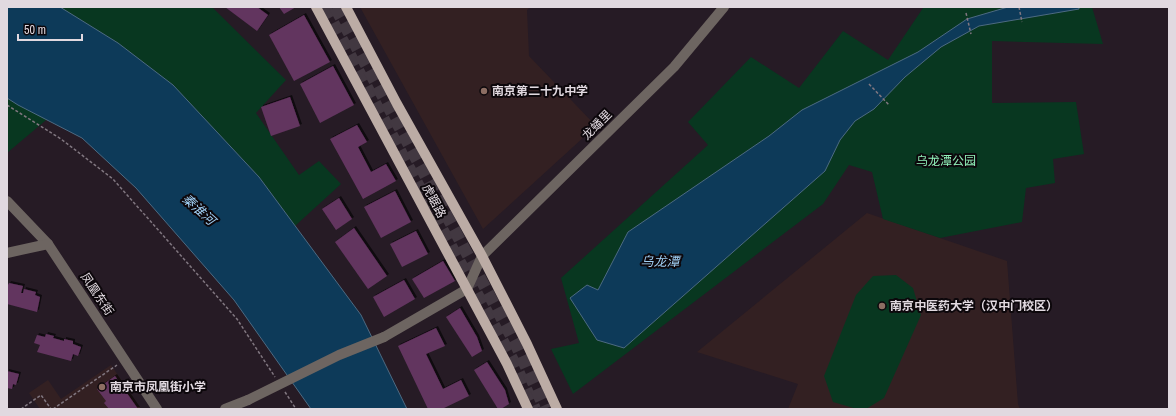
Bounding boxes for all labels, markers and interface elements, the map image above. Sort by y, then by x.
scale bar [18,16,82,42]
text: 50 m [24,22,46,38]
place label: 南京第二十九中学 [492,83,588,99]
marker: 南京第二十九中学 [479,86,489,96]
street label: 龙蟠里 [579,107,615,143]
park label: 乌龙潭公园 [916,153,976,169]
street label: 虎踞路 [418,181,450,221]
water label: 秦淮河 [178,190,221,231]
water label: 乌龙潭 [640,253,681,270]
street label: 凤凰东街 [77,270,117,318]
place label: 南京中医药大学（汉中门校区） [890,298,1058,314]
marker: 南京中医药大学（汉中门校区） [877,301,887,311]
place label: 南京市凤凰街小学 [110,379,206,395]
marker: 南京市凤凰街小学 [97,382,107,392]

